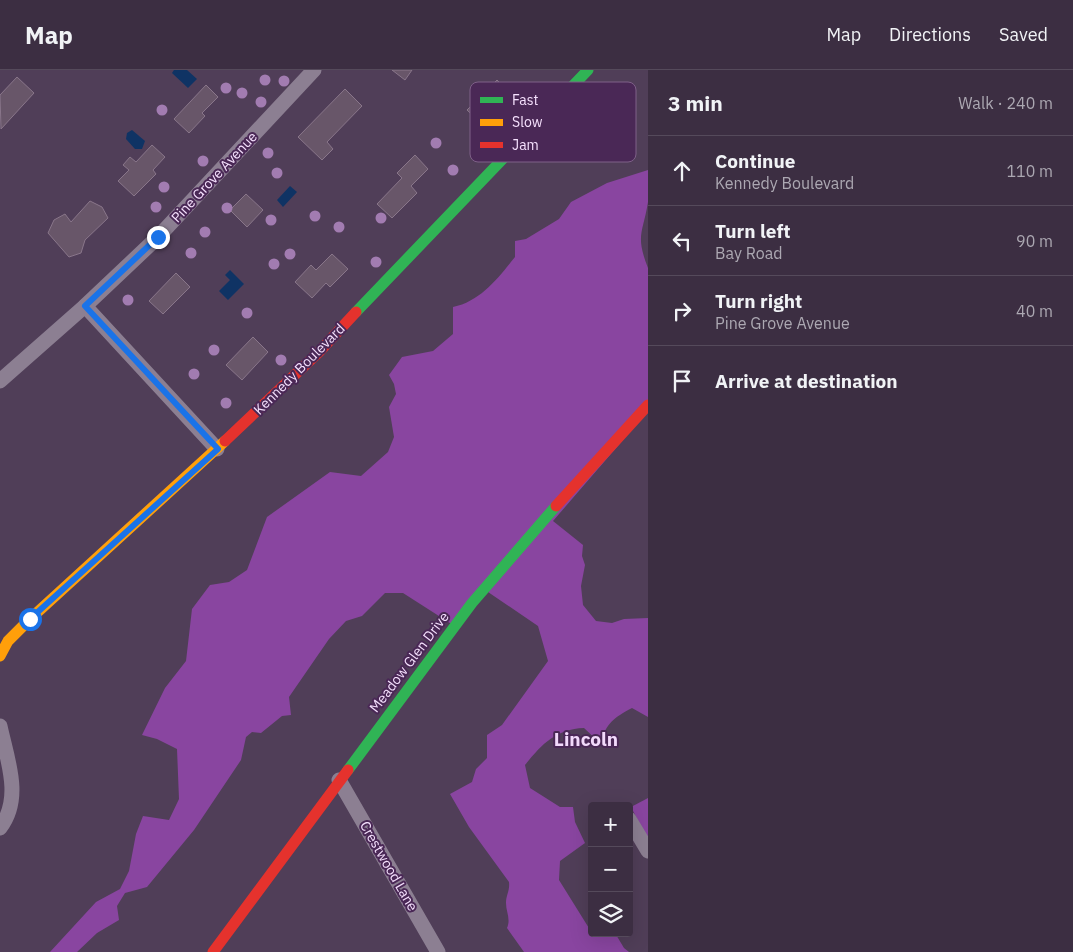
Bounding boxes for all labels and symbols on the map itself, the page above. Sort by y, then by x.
legend [470,82,636,162]
text: Fast [512,91,538,109]
text: Slow [512,113,543,131]
street label: Pine Grove Avenue [167,127,261,226]
text: Jam [512,136,539,154]
route end [147,226,170,249]
street label: Kennedy Boulevard [250,320,348,418]
route start [19,608,42,631]
street label: Meadow Glen Drive [365,608,453,716]
district label: Lincoln [554,727,618,751]
street label: Crestwood Lane [356,818,422,914]

